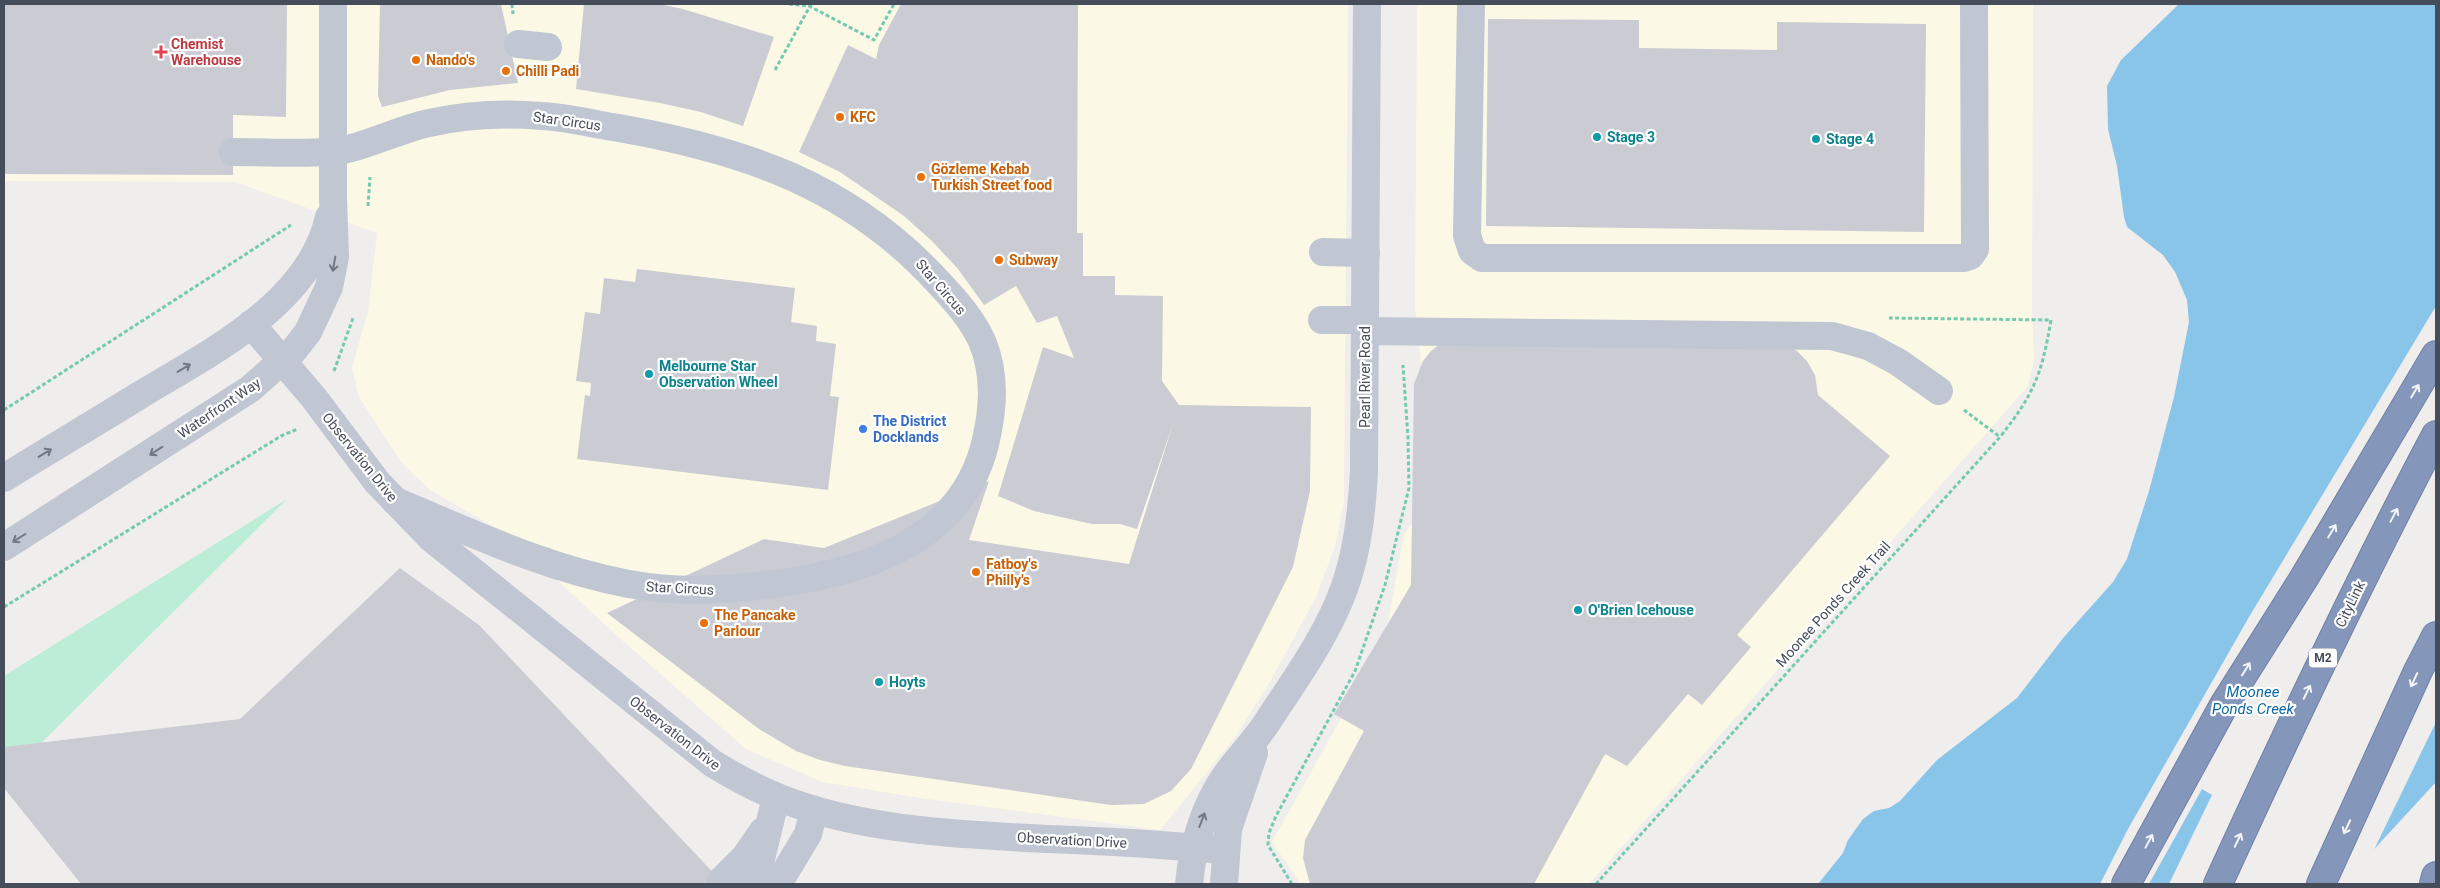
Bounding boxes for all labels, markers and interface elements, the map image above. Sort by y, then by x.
place label: Chemist Warehouse [171,36,242,68]
marker: Chemist Warehouse [155,46,167,58]
place label: Nando's [426,52,475,68]
marker: Nando's [410,54,422,66]
place label: Chilli Padi [516,63,579,79]
marker: Chilli Padi [500,65,512,77]
street label: Star Circus [532,108,602,134]
place label: KFC [850,109,876,125]
marker: KFC [834,111,846,123]
place label: Stage 3 [1607,129,1655,145]
marker: Stage 3 [1591,131,1603,143]
place label: Stage 4 [1826,131,1874,147]
marker: Stage 4 [1810,133,1822,145]
place label: Gözleme Kebab Turkish Street food [931,161,1052,193]
marker: Gözleme Kebab Turkish Street food [915,171,927,183]
place label: Subway [1009,252,1059,268]
marker: Subway [993,254,1005,266]
one-way arrow [328,256,338,272]
street label: Star Circus [913,256,969,318]
street label: Pearl River Road [1357,326,1373,428]
place label: Melbourne Star Observation Wheel [659,358,778,390]
one-way arrow [177,363,191,373]
marker: Melbourne Star Observation Wheel [643,368,655,380]
street label: Waterfront Way [175,374,264,442]
one-way arrow [2410,385,2420,399]
street label: Observation Drive [319,409,401,505]
place label: The District Docklands [873,413,946,445]
marker: The District Docklands [857,423,869,435]
one-way arrow [149,446,163,456]
one-way arrow [38,447,52,457]
one-way arrow [2390,508,2399,523]
one-way arrow [2327,525,2337,539]
one-way arrow [12,533,26,543]
street label: Moonee Ponds Creek Trail [1773,538,1893,670]
place label: Fatboy's Philly's [986,556,1037,588]
marker: Fatboy's Philly's [970,566,982,578]
street label: CityLink [2332,577,2368,630]
street label: Star Circus [646,578,714,598]
place label: O'Brien Icehouse [1588,602,1694,618]
marker: O'Brien Icehouse [1572,604,1584,616]
place label: The Pancake Parlour [714,607,796,639]
marker: The Pancake Parlour [698,617,710,629]
road number: M2 [2309,648,2337,668]
one-way arrow [2242,663,2252,677]
one-way arrow [2409,672,2418,687]
place label: Hoyts [889,674,926,690]
marker: Hoyts [873,676,885,688]
water label: Moonee Ponds Creek [2212,683,2295,718]
one-way arrow [2302,685,2312,700]
street label: Observation Drive [627,693,723,773]
one-way arrow [1198,812,1207,828]
one-way arrow [2341,819,2351,834]
street label: Observation Drive [1017,829,1127,851]
one-way arrow [2234,833,2244,848]
one-way arrow [2145,834,2154,849]

